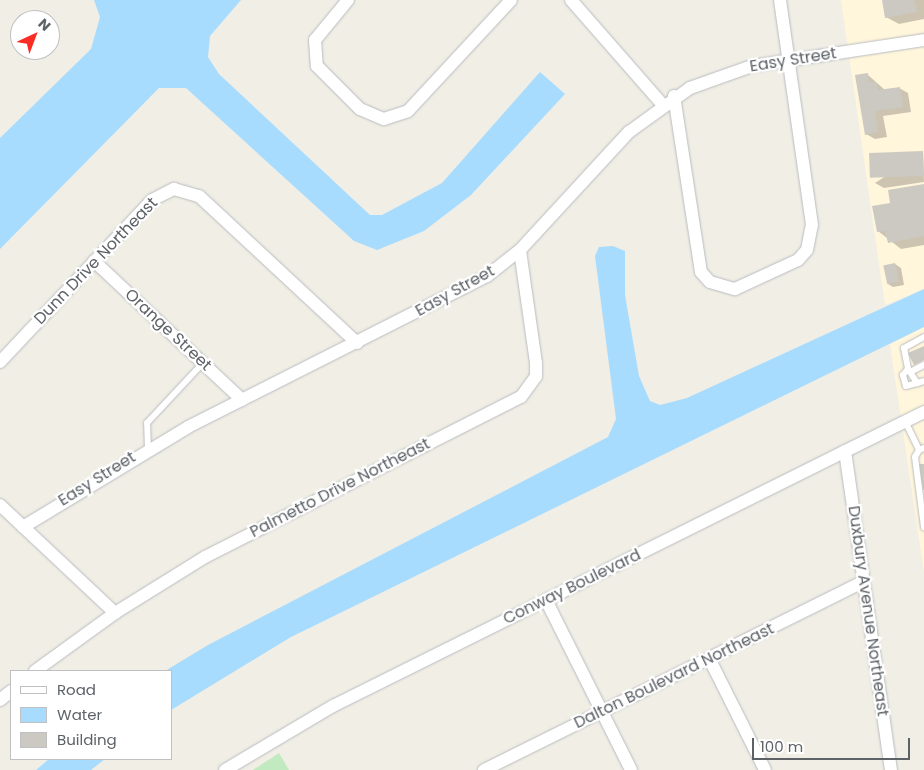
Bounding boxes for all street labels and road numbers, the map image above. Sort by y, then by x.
street label: Easy Street [748,44,838,76]
street label: Dunn Drive Northeast [30,194,162,328]
street label: Easy Street [412,261,498,321]
street label: Orange Street [121,285,215,375]
street label: Palmetto Drive Northeast [247,434,433,542]
street label: Easy Street [55,448,139,510]
street label: Duxbury Avenue Northeast [844,505,892,717]
street label: Conway Boulevard [500,545,644,629]
street label: Dalton Boulevard Northeast [571,619,777,733]

